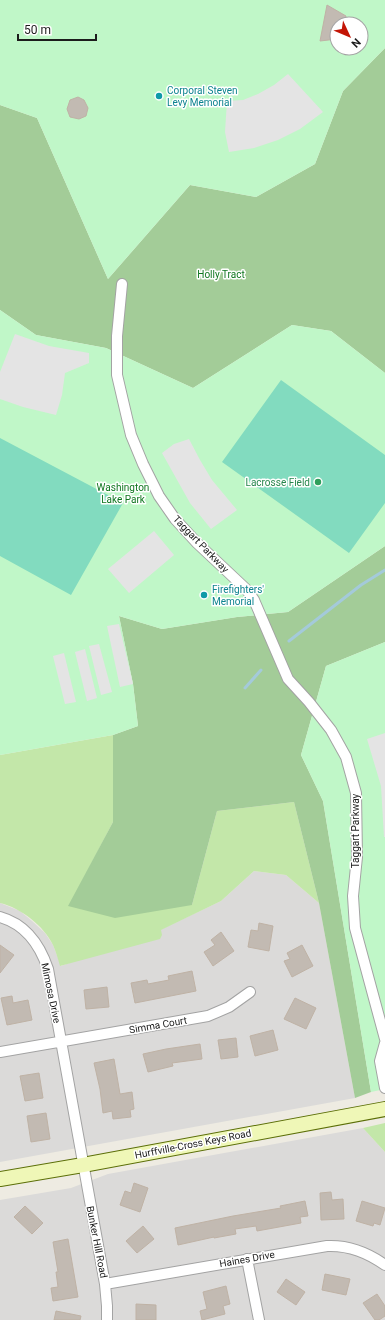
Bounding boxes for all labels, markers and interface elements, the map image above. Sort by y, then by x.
scale bar [18,16,96,42]
north arrow [329,16,369,56]
text: 50 m [24,23,51,37]
text: N [348,35,363,50]
place label: Corporal Steven Levy Memorial [167,85,238,108]
marker: Corporal Steven Levy Memorial [154,91,164,101]
park label: Holly Tract [197,269,245,280]
place label: Lacrosse Field [246,477,310,488]
marker: Lacrosse Field [313,477,323,487]
park label: Washington Lake Park [97,482,149,505]
street label: Taggart Parkway [171,513,231,575]
place label: Firefighters' Memorial [212,584,264,607]
marker: Firefighters' Memorial [199,590,209,600]
street label: Taggart Parkway [350,793,361,868]
street label: Mimosa Drive [39,962,63,1024]
street label: Simma Court [128,1015,188,1035]
street label: Hurffville-Cross Keys Road [134,1127,252,1161]
street label: Bunker Hill Road [85,1205,109,1279]
street label: Haines Drive [219,1249,275,1269]

